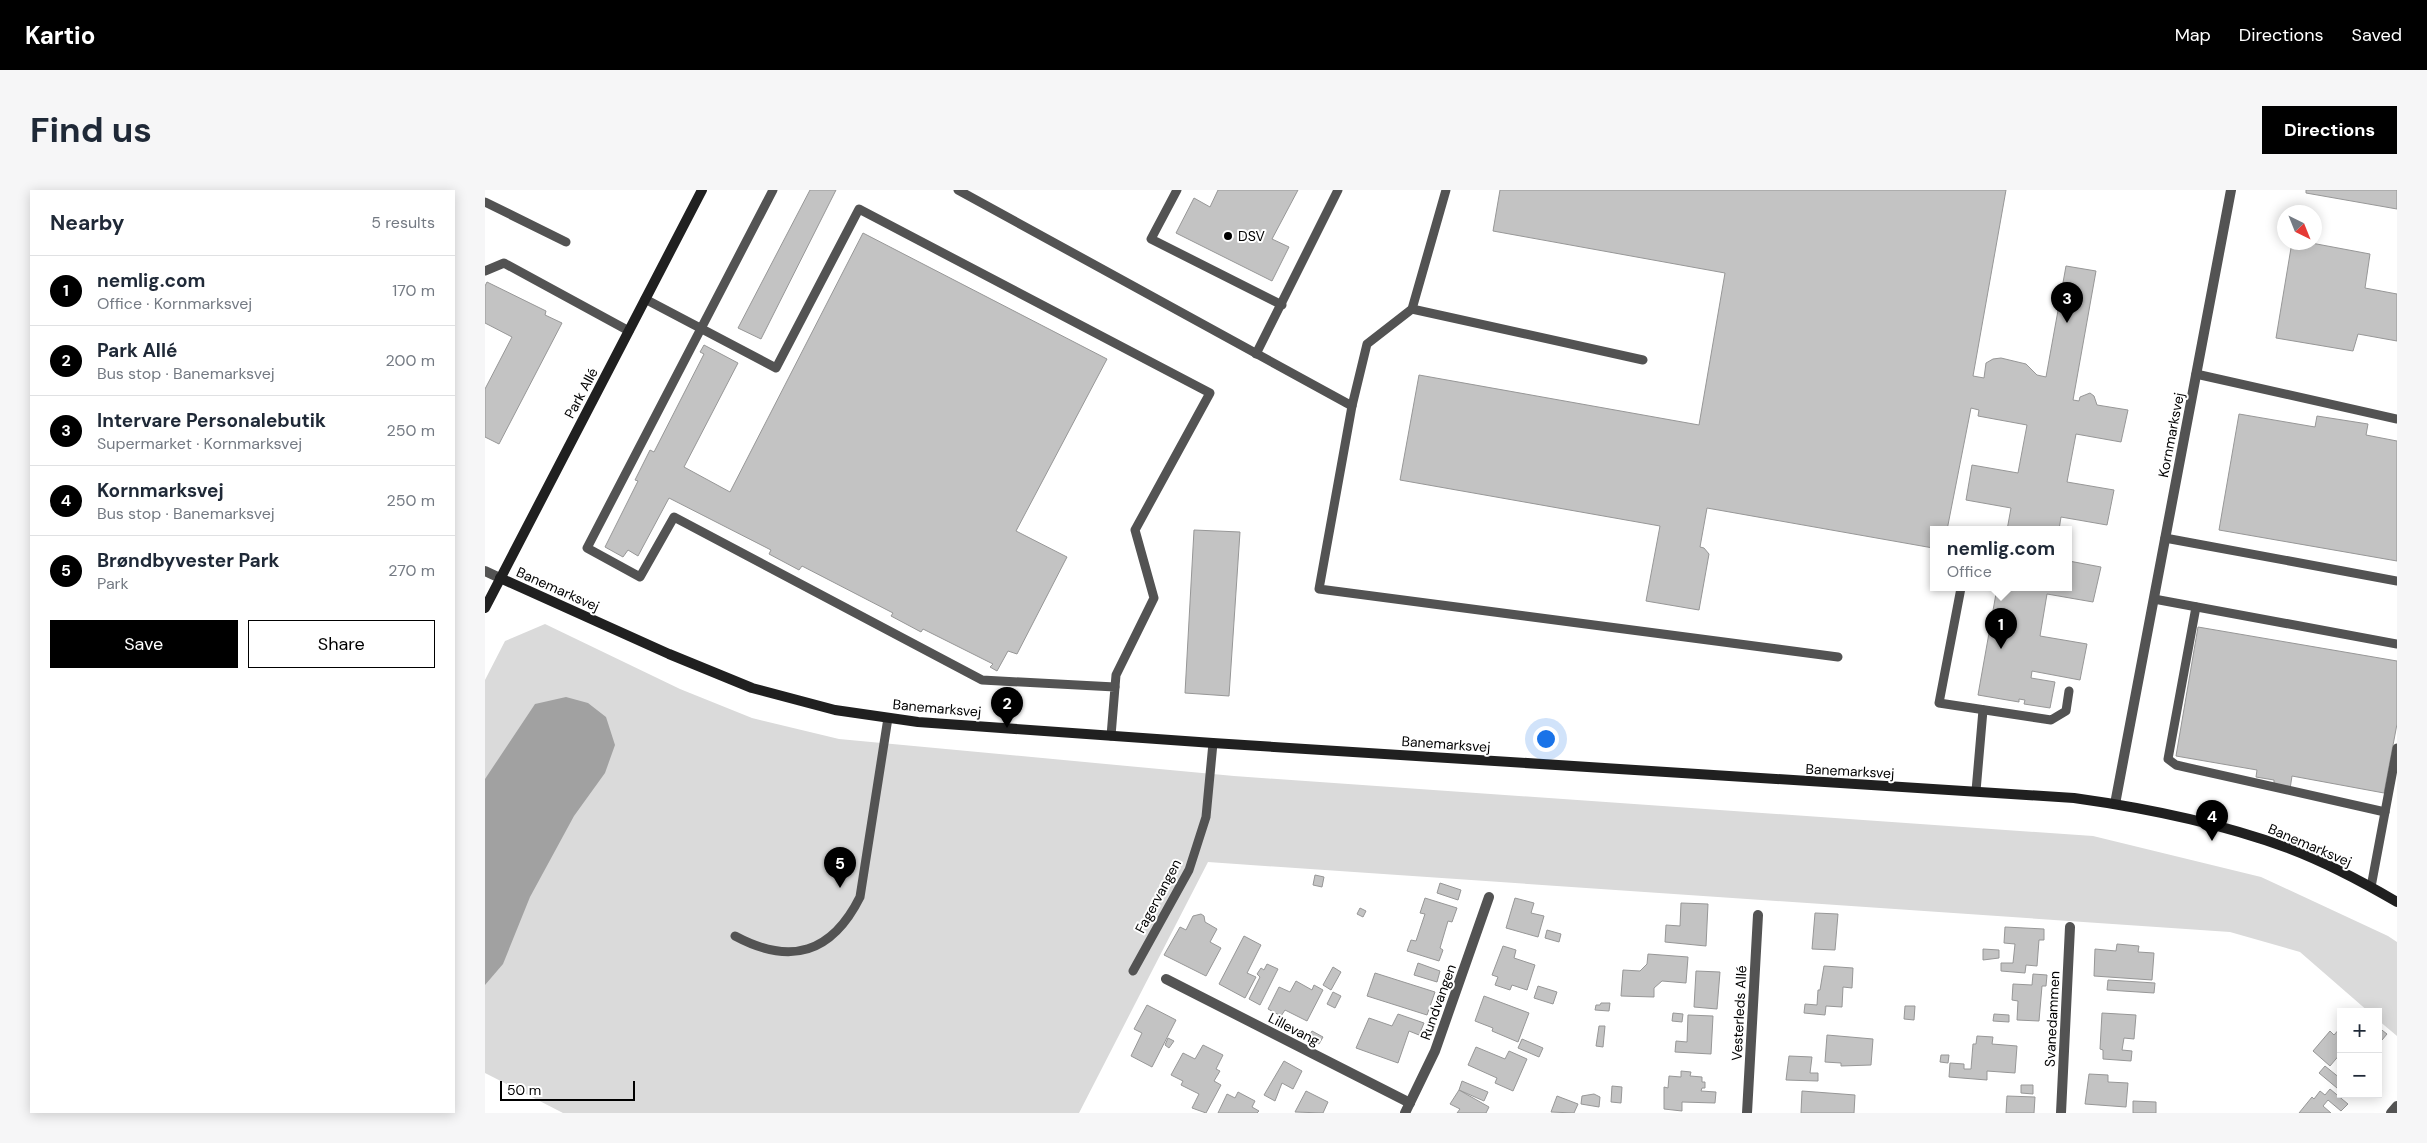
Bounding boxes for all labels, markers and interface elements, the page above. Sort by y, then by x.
text: Kartio [25,20,95,51]
text: Map [2175,23,2211,47]
text: Directions [2239,23,2324,47]
text: Saved [2352,23,2402,47]
button: Directions [2262,106,2397,154]
text: Find us [30,107,152,153]
north arrow [2277,205,2322,250]
text: Nearby [50,209,124,237]
text: 5 results [371,212,435,233]
place label: DSV [1238,227,1265,245]
marker: DSV [1222,230,1234,242]
text: nemlig.com [97,268,205,293]
text: 1 [63,280,69,301]
text: 170 m [392,280,435,301]
pin: 3 [2051,282,2083,323]
text: Office · Kornmarksvej [97,293,252,314]
text: Park Allé [97,338,177,363]
text: 2 [61,350,71,371]
text: 200 m [386,350,435,371]
text: Bus stop · Banemarksvej [97,363,275,384]
street label: Park Allé [560,365,602,421]
street label: Kornmarksvej [2154,391,2188,479]
text: Intervare Personalebutik [97,408,326,433]
text: 3 [61,420,71,441]
text: 250 m [387,420,435,441]
text: Supermarket · Kornmarksvej [97,433,302,454]
text: Kornmarksvej [97,478,224,503]
text: 4 [61,490,71,511]
text: 250 m [387,490,435,511]
text: Bus stop · Banemarksvej [97,503,275,524]
popup [1930,526,2072,591]
text: nemlig.com [1947,536,2055,561]
text: Brøndbyvester Park [97,548,279,573]
text: 5 [61,560,71,581]
text: 270 m [388,560,435,581]
text: Office [1947,561,1992,582]
street label: Banemarksvej [514,563,602,615]
text: Park [97,573,129,594]
pin: 1 [1985,608,2017,649]
button: Save [50,620,238,668]
button: Share [248,620,435,668]
pin: 2 [991,687,1023,728]
street label: Banemarksvej [892,695,982,721]
your location [1533,726,1559,752]
street label: Banemarksvej [1401,732,1491,756]
street label: Banemarksvej [1805,760,1895,782]
pin: 4 [2196,800,2228,841]
street label: Banemarksvej [2266,819,2354,871]
pin: 5 [824,847,856,888]
street label: Fagervangen [1131,856,1185,936]
street label: Rundvangen [1416,962,1460,1042]
street label: Vesterleds Allé [1728,965,1750,1061]
street label: Svanedammen [2040,971,2064,1067]
street label: Lillevang [1265,1008,1323,1050]
map controls [2337,1008,2382,1098]
button: + [2337,1008,2382,1053]
button: − [2337,1053,2382,1098]
scale bar [500,1078,635,1101]
text: 50 m [507,1081,541,1099]

